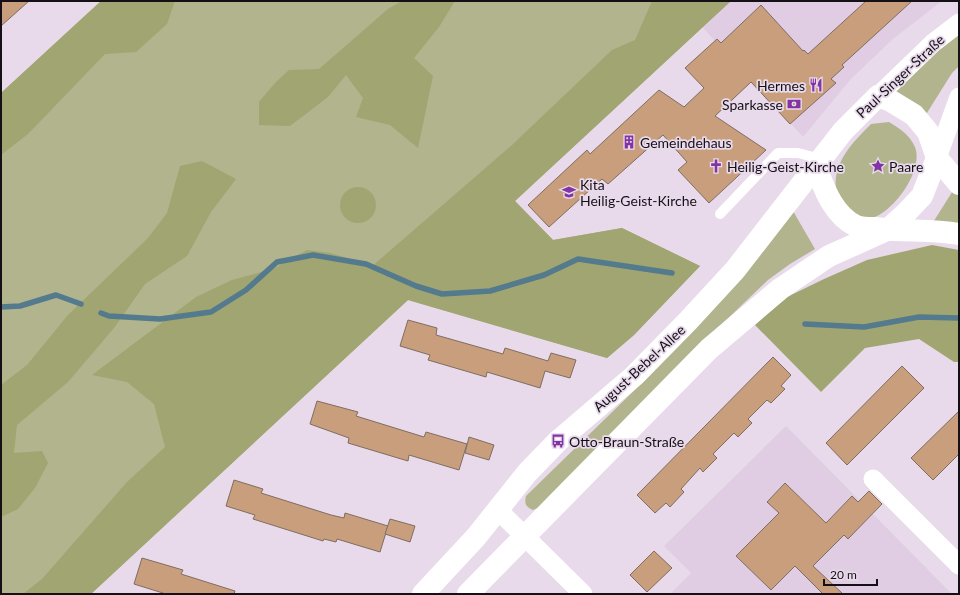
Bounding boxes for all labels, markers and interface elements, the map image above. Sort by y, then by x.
street label: Paul-Singer-Straße [852,31,948,121]
place label: Hermes [757,77,805,94]
restaurant icon: Hermes [808,77,824,93]
place label: Sparkasse [722,96,783,113]
bank icon: Sparkasse [786,96,802,112]
building icon: Gemeindehaus [621,134,637,150]
place label: Gemeindehaus [640,134,731,151]
church icon: Heilig-Geist-Kirche [708,158,724,174]
place label: Heilig-Geist-Kirche [727,158,844,175]
place icon: Paare [870,158,886,174]
place label: Paare [889,158,923,175]
place label: Kita Heilig-Geist-Kirche [580,176,697,209]
school or university icon: Kita Heilig-Geist-Kirche [561,184,577,200]
street label: August-Bebel-Allee [590,321,688,415]
bus stop icon: Otto-Braun-Straße [550,433,566,449]
place label: Otto-Braun-Straße [569,433,684,450]
scale bar [824,561,877,587]
text: 20 m [830,567,857,582]

